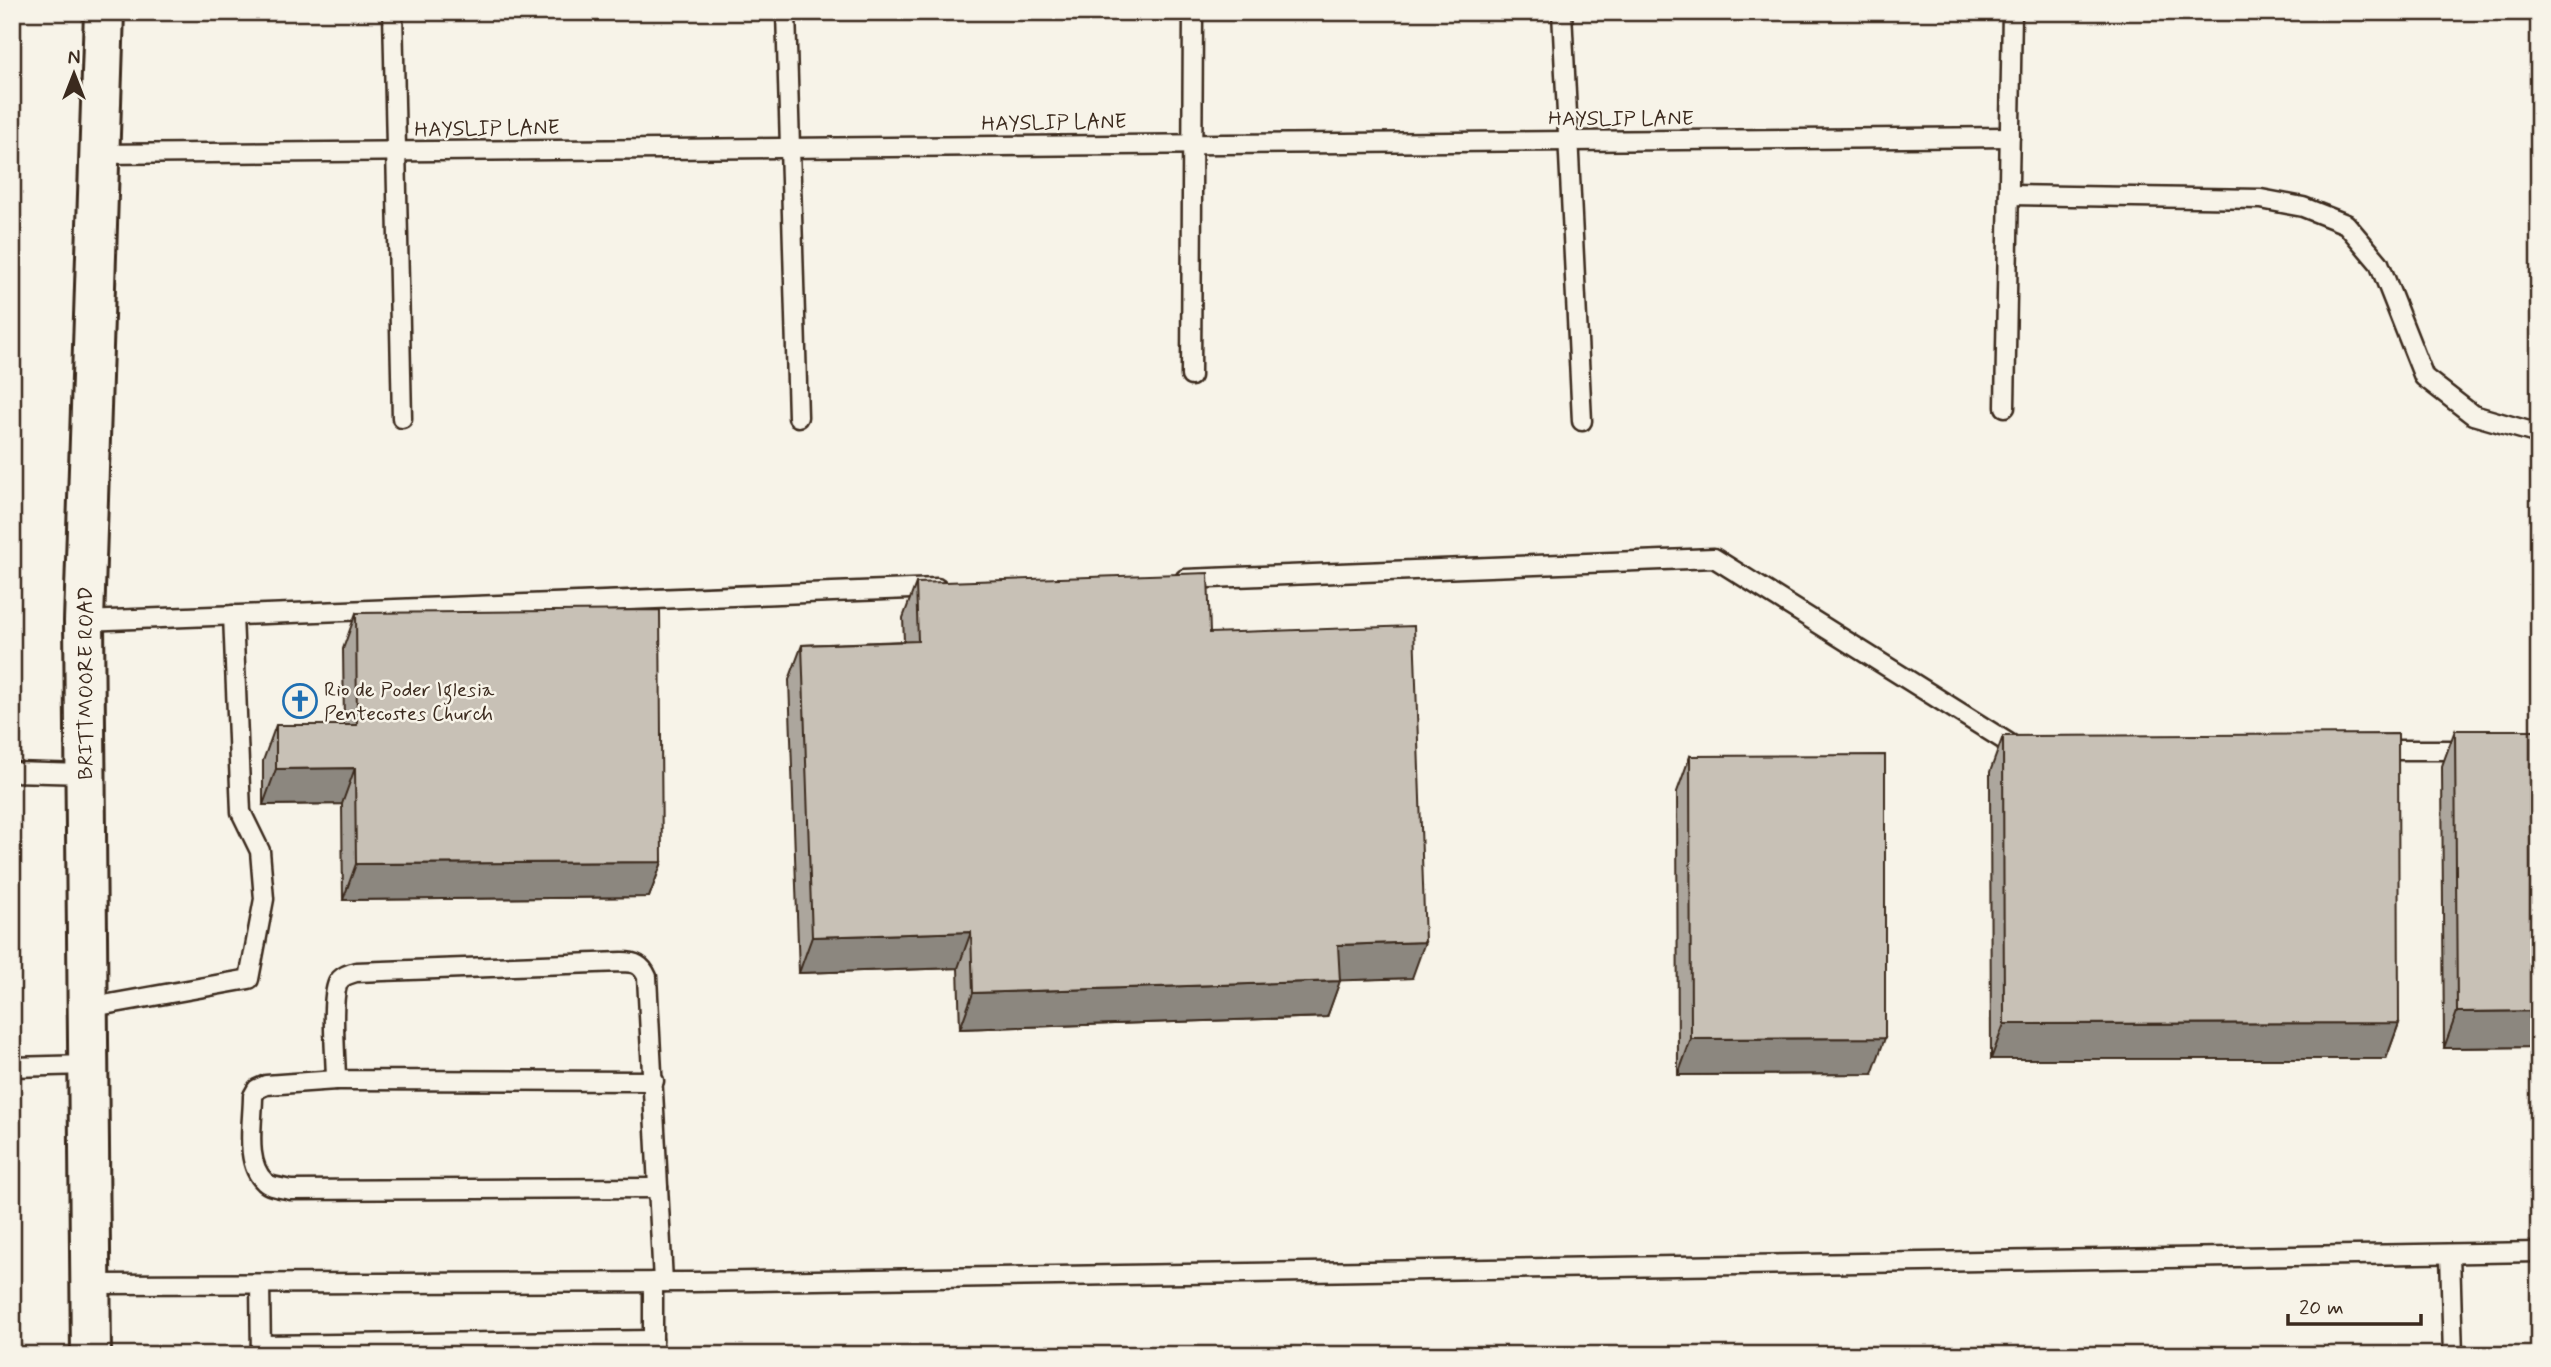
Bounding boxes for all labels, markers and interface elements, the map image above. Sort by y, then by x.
north arrow [38,38,108,108]
text: N [68,46,80,71]
street label: HAYSLIP LANE [1548,105,1694,133]
street label: HAYSLIP LANE [981,108,1127,138]
street label: HAYSLIP LANE [414,114,560,144]
street label: BRITTMOORE ROAD [72,586,100,780]
place label: Rio de Poder Iglesia Pentecostes Church [324,676,495,728]
church icon: Rio de Poder Iglesia Pentecostes Church [281,682,319,720]
scale bar [2288,1283,2422,1327]
text: 20 m [2299,1294,2344,1322]

